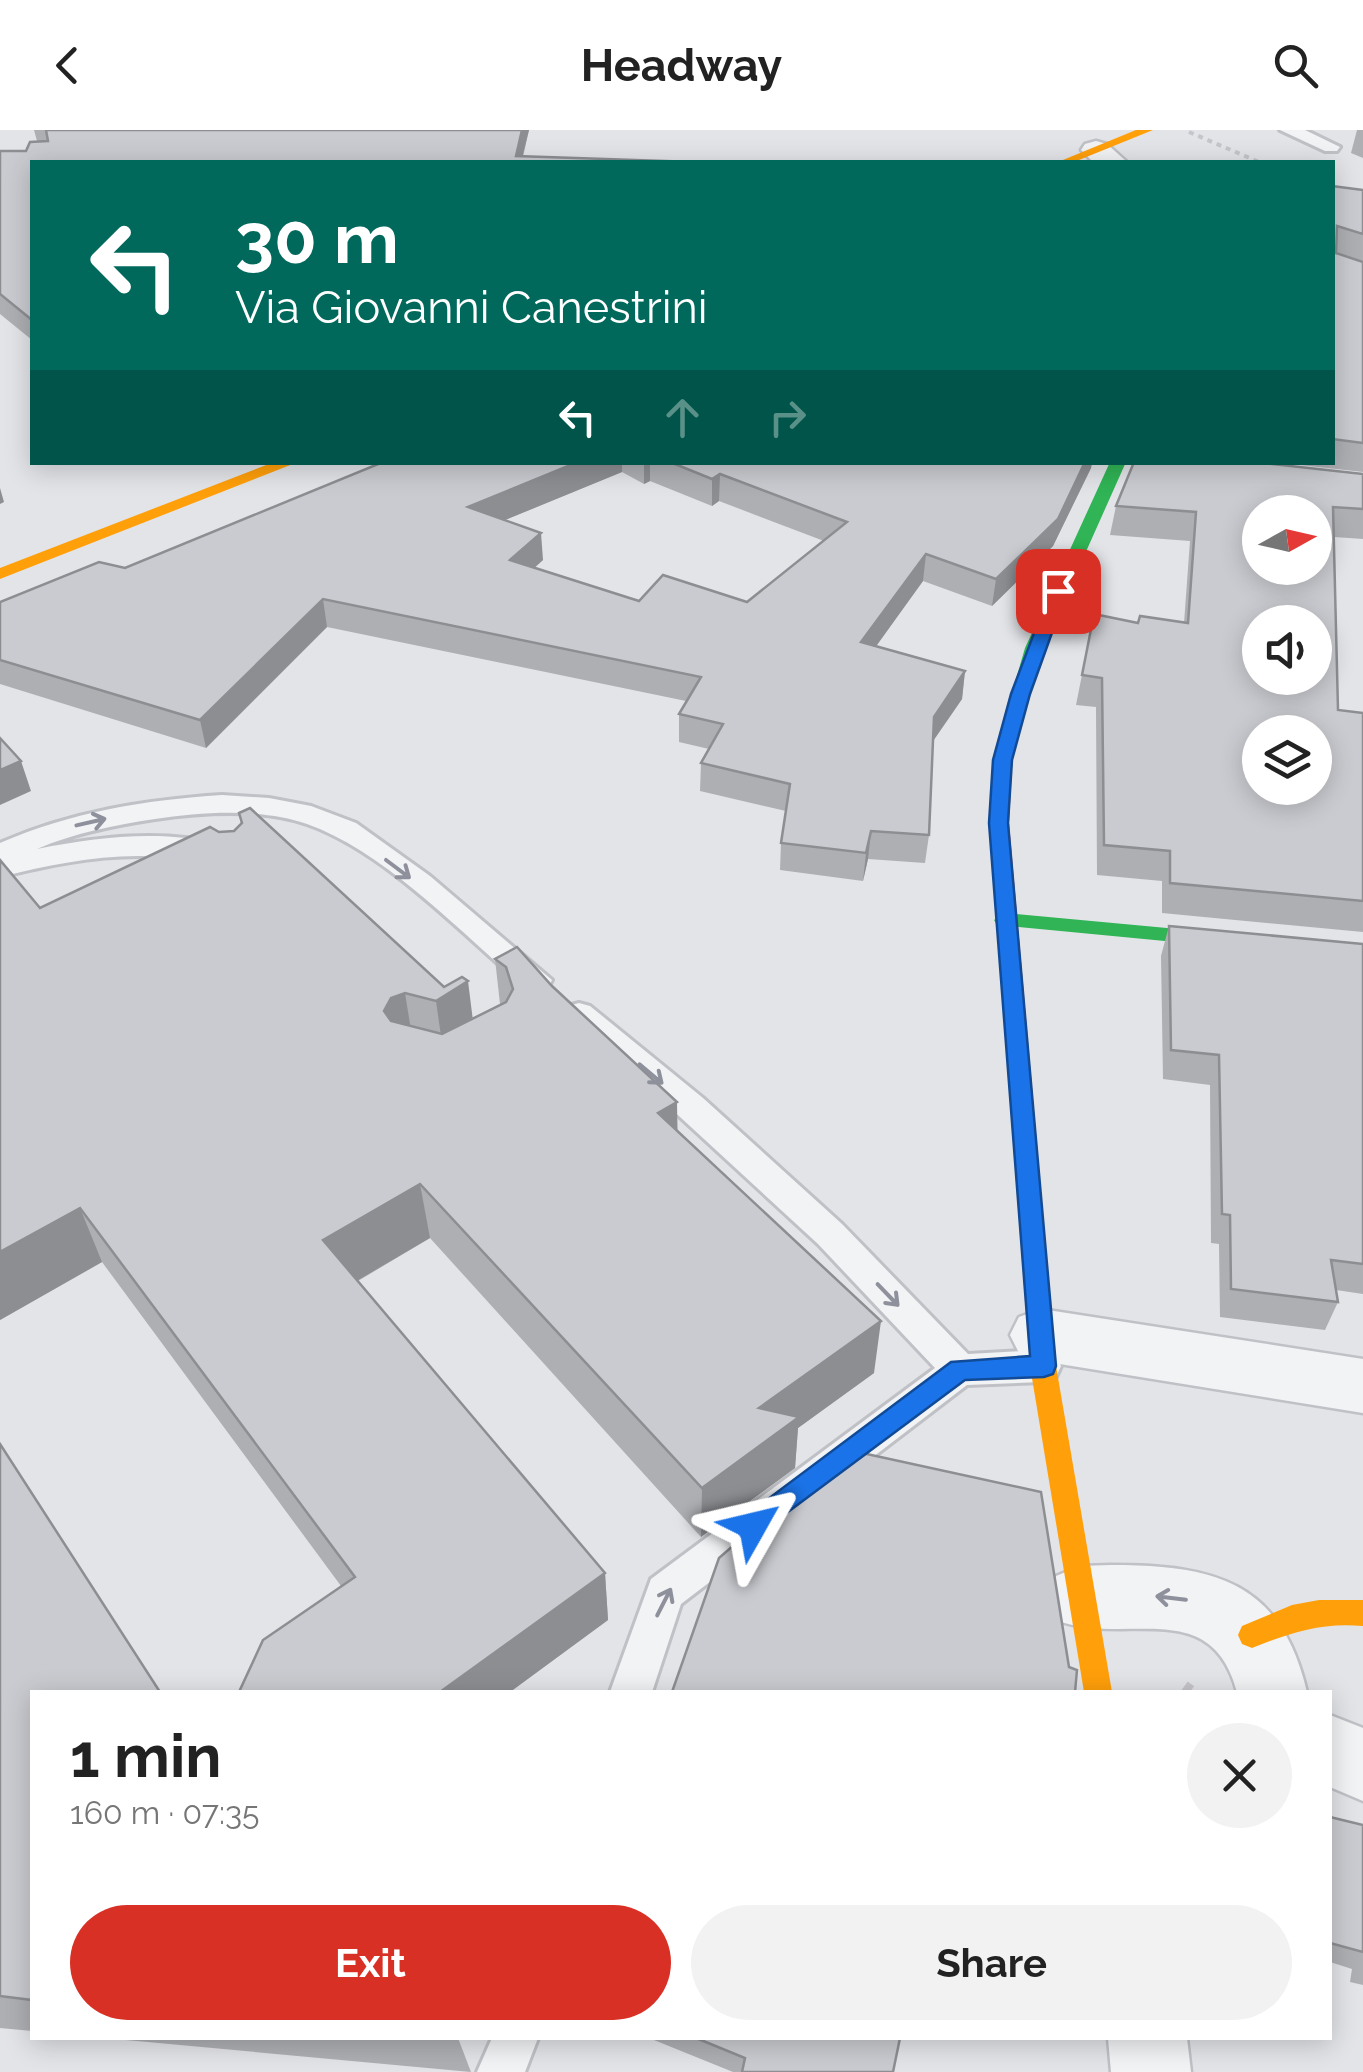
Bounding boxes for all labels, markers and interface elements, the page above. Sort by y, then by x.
icon: back [40,38,95,93]
icon: search [1268,38,1323,93]
text: Headway [581,39,782,92]
text: 30 m [235,197,399,279]
icon: left [70,200,200,330]
text: Via Giovanni Canestrini [235,281,708,334]
icon: left [550,390,605,445]
icon: ahead [655,390,710,445]
icon: right [760,390,815,445]
north arrow [1242,495,1332,585]
map controls [1242,495,1332,805]
pin [1016,549,1101,634]
icon: arrive [1031,564,1086,619]
button: sound [1242,605,1332,695]
button: layers [1242,715,1332,805]
one-way arrow [74,812,106,830]
one-way arrow [384,858,412,879]
one-way arrow [637,1062,663,1084]
one-way arrow [876,1282,899,1307]
position arrow [701,1474,805,1578]
one-way arrow [655,1588,674,1617]
one-way arrow [1155,1588,1188,1607]
text: 1 min [70,1721,221,1791]
button: close [1187,1723,1292,1828]
text: 160 m · 07:35 [70,1794,260,1831]
button: Exit [70,1905,671,2020]
button: Share [691,1905,1292,2020]

